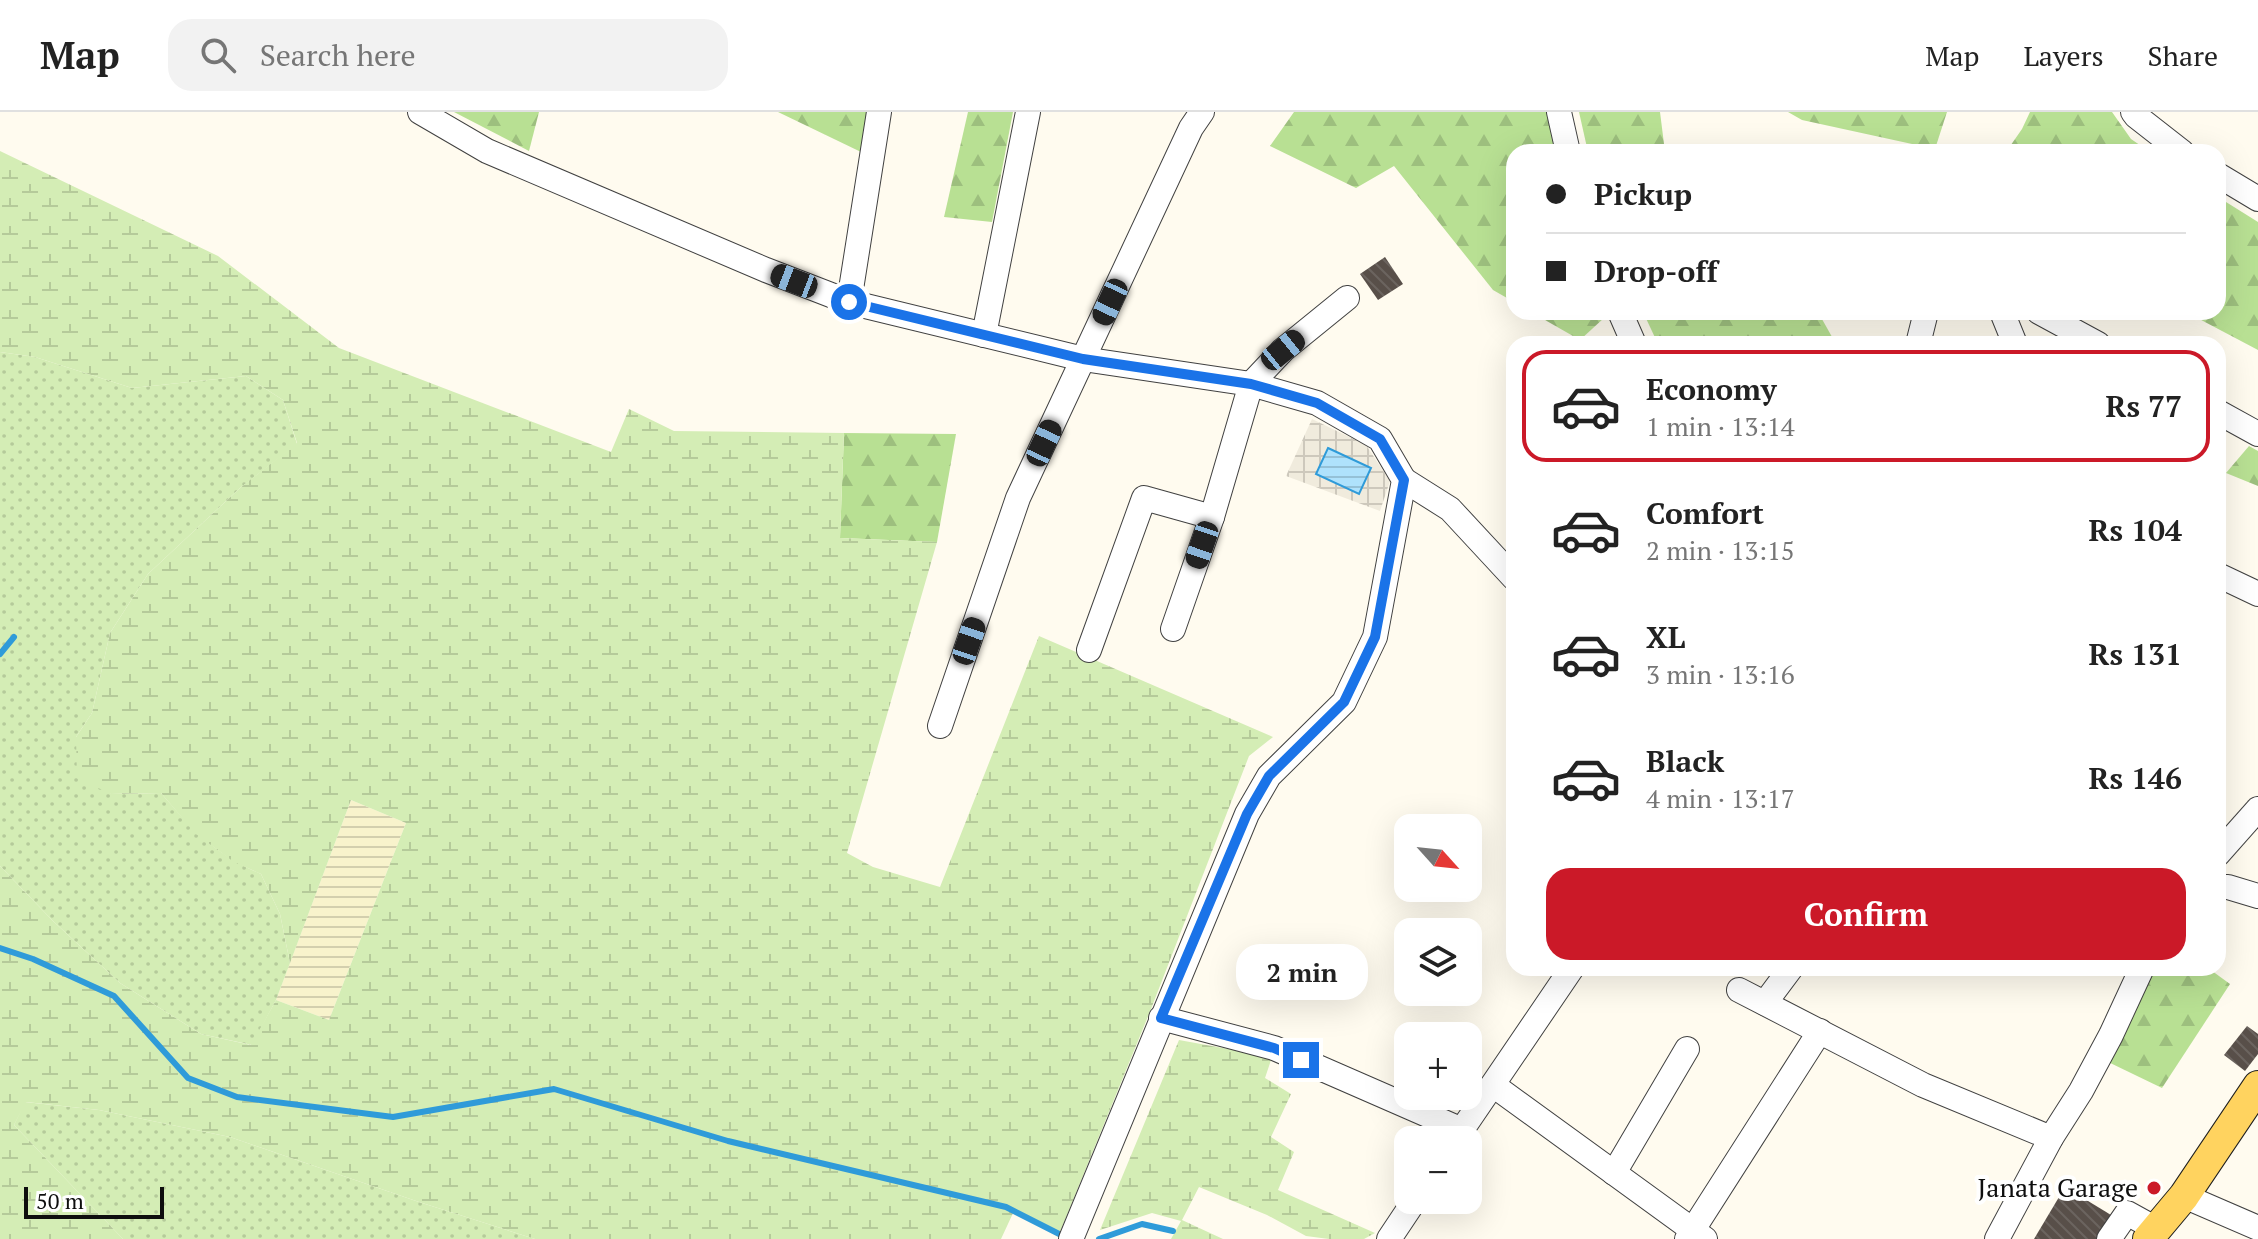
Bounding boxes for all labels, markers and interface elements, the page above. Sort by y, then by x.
search box [168,19,728,91]
text: Map [40,30,120,80]
icon: search [196,33,240,77]
text: Search here [260,35,416,75]
text: Map [1925,37,1979,74]
text: Layers [2023,37,2104,74]
text: Share [2148,37,2218,74]
text: Pickup [1594,174,1692,214]
text: Drop-off [1594,251,1718,291]
car [767,261,821,301]
car [1089,275,1131,329]
route start [831,284,867,320]
car [1257,326,1309,374]
text: Economy [1646,369,1777,409]
icon: car [1550,370,1622,442]
text: Rs 77 [2106,386,2182,426]
text: 1 min · 13:14 [1646,409,1795,443]
car [1023,416,1065,470]
text: Comfort [1646,493,1764,533]
icon: car [1550,494,1622,566]
text: Rs 104 [2089,510,2182,550]
car [1183,518,1221,572]
text: 2 min · 13:15 [1646,533,1795,567]
car [950,614,988,668]
text: XL [1646,617,1685,657]
icon: car [1550,618,1622,690]
text: Rs 131 [2089,634,2182,674]
text: 3 min · 13:16 [1646,657,1795,691]
text: Black [1646,741,1724,781]
icon: car [1550,742,1622,814]
text: Rs 146 [2089,758,2182,798]
text: 4 min · 13:17 [1646,781,1795,815]
north arrow [1394,814,1482,902]
map controls [1394,814,1482,1214]
button: Confirm [1546,868,2186,960]
button: layers [1394,918,1482,1006]
callout: 2 min [1235,944,1367,1000]
text: 2 min [1266,955,1338,989]
button: + [1394,1022,1482,1110]
route end [1283,1042,1319,1078]
button: − [1394,1126,1482,1214]
place label: Janata Garage [1977,1170,2138,1204]
marker: Janata Garage [2145,1179,2163,1197]
scale bar [24,1183,164,1219]
text: 50 m [36,1186,84,1215]

